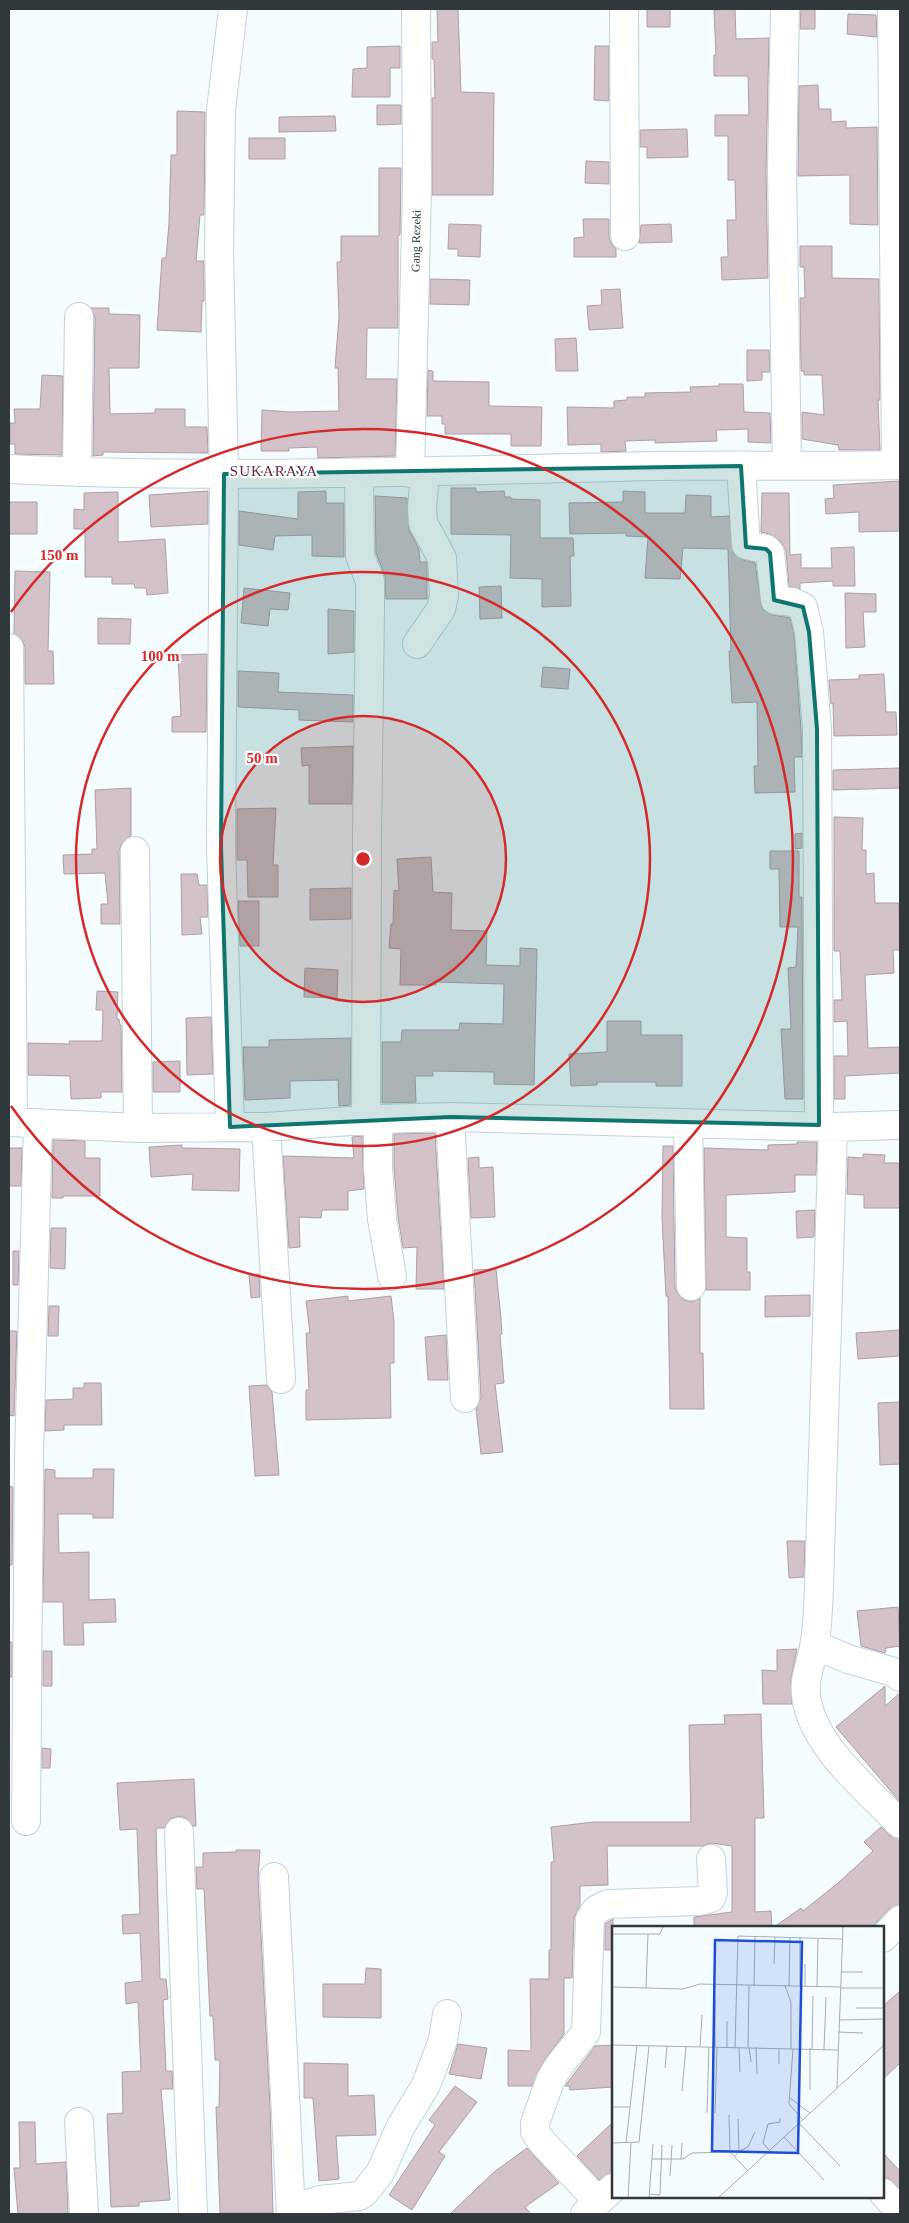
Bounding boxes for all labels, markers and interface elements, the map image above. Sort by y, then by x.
street label: Gang Rezeki [408,209,424,272]
district label: SUKARAYA [230,463,318,479]
text: 150 m [40,547,79,563]
text: 100 m [141,648,180,664]
text: 50 m [246,750,278,766]
centre of rings [354,850,372,868]
inset map [612,1926,884,2198]

